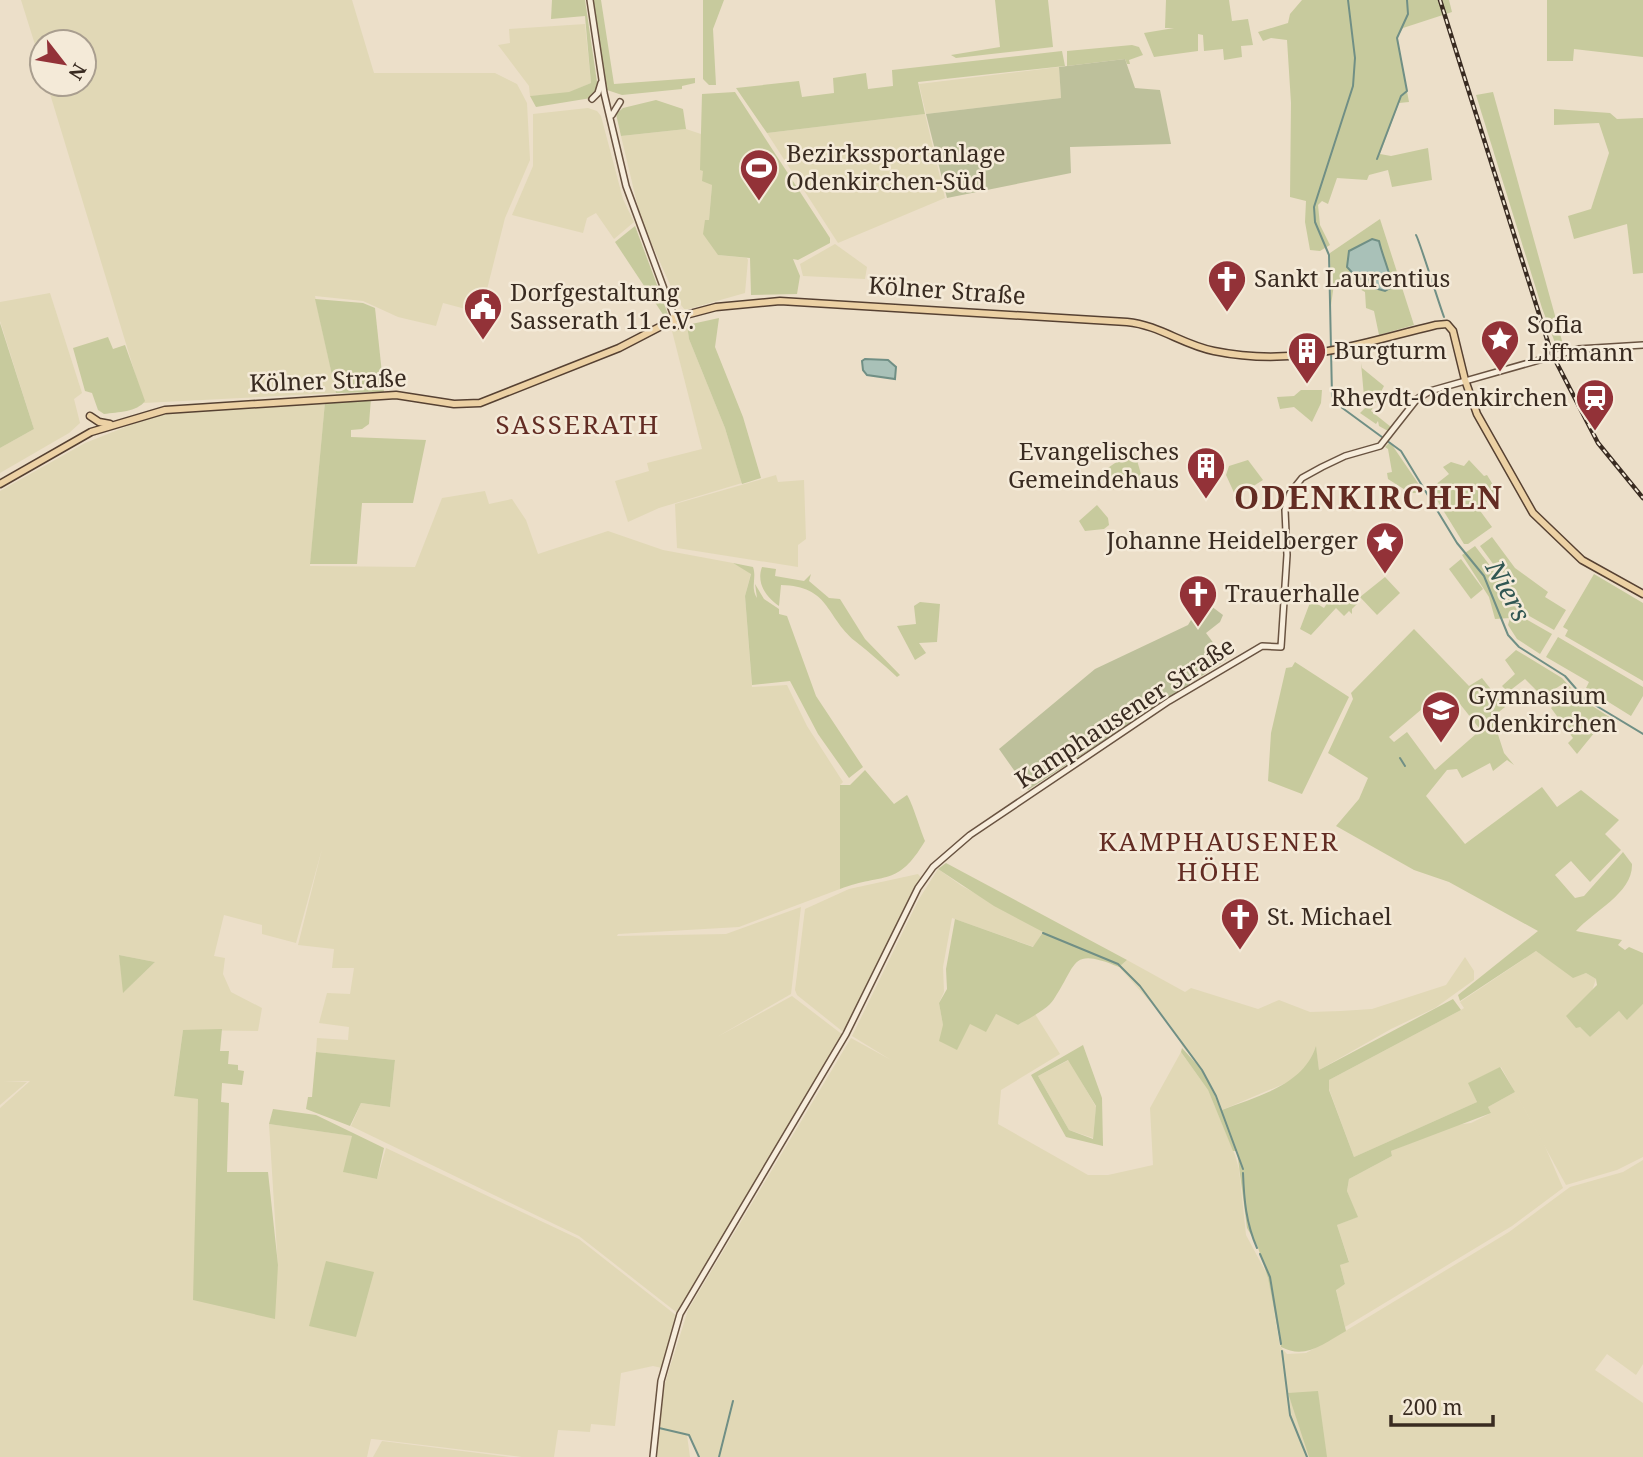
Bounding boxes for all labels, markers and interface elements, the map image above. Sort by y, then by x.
north arrow [28,28,98,98]
text: N [63,59,93,85]
place label: Bezirkssportanlage Odenkirchen-Süd [786,136,1006,197]
sports icon: Bezirkssportanlage Odenkirchen-Süd [738,147,780,202]
church icon: Sankt Laurentius [1206,258,1248,313]
place label: Sankt Laurentius [1254,261,1450,294]
street label: Kölner Straße [867,268,1027,311]
place label: Dorfgestaltung Sasserath 11 e.V. [510,275,694,336]
public building icon: Dorfgestaltung Sasserath 11 e.V. [462,286,504,341]
place label: Sofia Liffmann [1527,307,1634,368]
place icon: Sofia Liffmann [1479,318,1521,373]
building icon: Burgturm [1286,330,1328,385]
place label: Burgturm [1334,333,1447,366]
street label: Kölner Straße [249,360,407,399]
station icon: Rheydt-Odenkirchen [1574,377,1616,432]
place label: Rheydt-Odenkirchen [1331,380,1568,413]
district label: SASSERATH [496,406,660,442]
place label: Evangelisches Gemeindehaus [1008,434,1179,495]
building icon: Evangelisches Gemeindehaus [1185,445,1227,500]
district label: ODENKIRCHEN [1234,475,1504,518]
place icon: Johanne Heidelberger [1364,520,1406,575]
place label: Johanne Heidelberger [1105,523,1358,556]
water label: Niers [1477,553,1540,628]
church icon: Trauerhalle [1177,573,1219,628]
place label: Trauerhalle [1225,576,1360,609]
street label: Kamphausener Straße [1008,628,1240,795]
place label: Gymnasium Odenkirchen [1468,678,1617,739]
school or university icon: Gymnasium Odenkirchen [1420,689,1462,744]
district label: KAMPHAUSENER HÖHE [1098,823,1340,889]
church icon: St. Michael [1219,896,1261,951]
place label: St. Michael [1267,899,1392,932]
scale bar [1391,1384,1492,1428]
text: 200 m [1402,1393,1463,1421]

